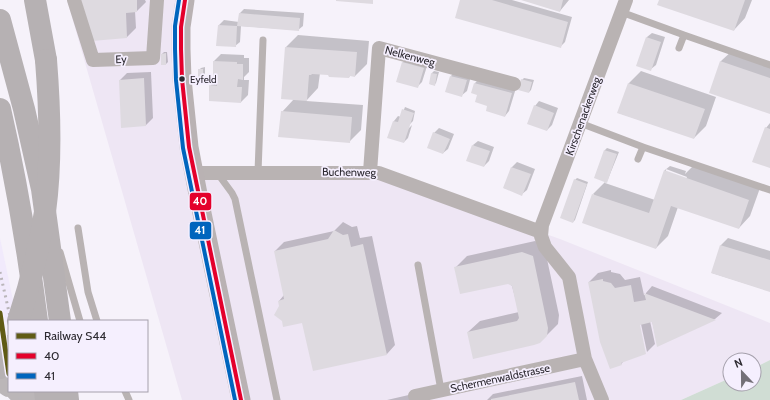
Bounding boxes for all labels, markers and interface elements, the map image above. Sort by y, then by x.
street label: Nelkenweg [383,43,437,70]
street label: Ey [115,52,127,66]
place label: Eyfeld [190,73,217,86]
marker: Eyfeld [177,74,187,84]
street label: Kirschenackerweg [562,74,604,157]
street label: Buchenweg [322,165,377,179]
line badge: 40 [189,192,212,211]
text: 40 [193,194,208,208]
line badge: 41 [189,221,212,240]
text: 41 [195,223,205,237]
legend [8,320,148,392]
text: Railway S44 [44,328,106,343]
text: 40 [44,348,59,363]
north arrow [722,352,762,392]
text: N [732,355,744,371]
street label: Schermenwaldstrasse [449,361,551,395]
text: 41 [44,368,55,383]

